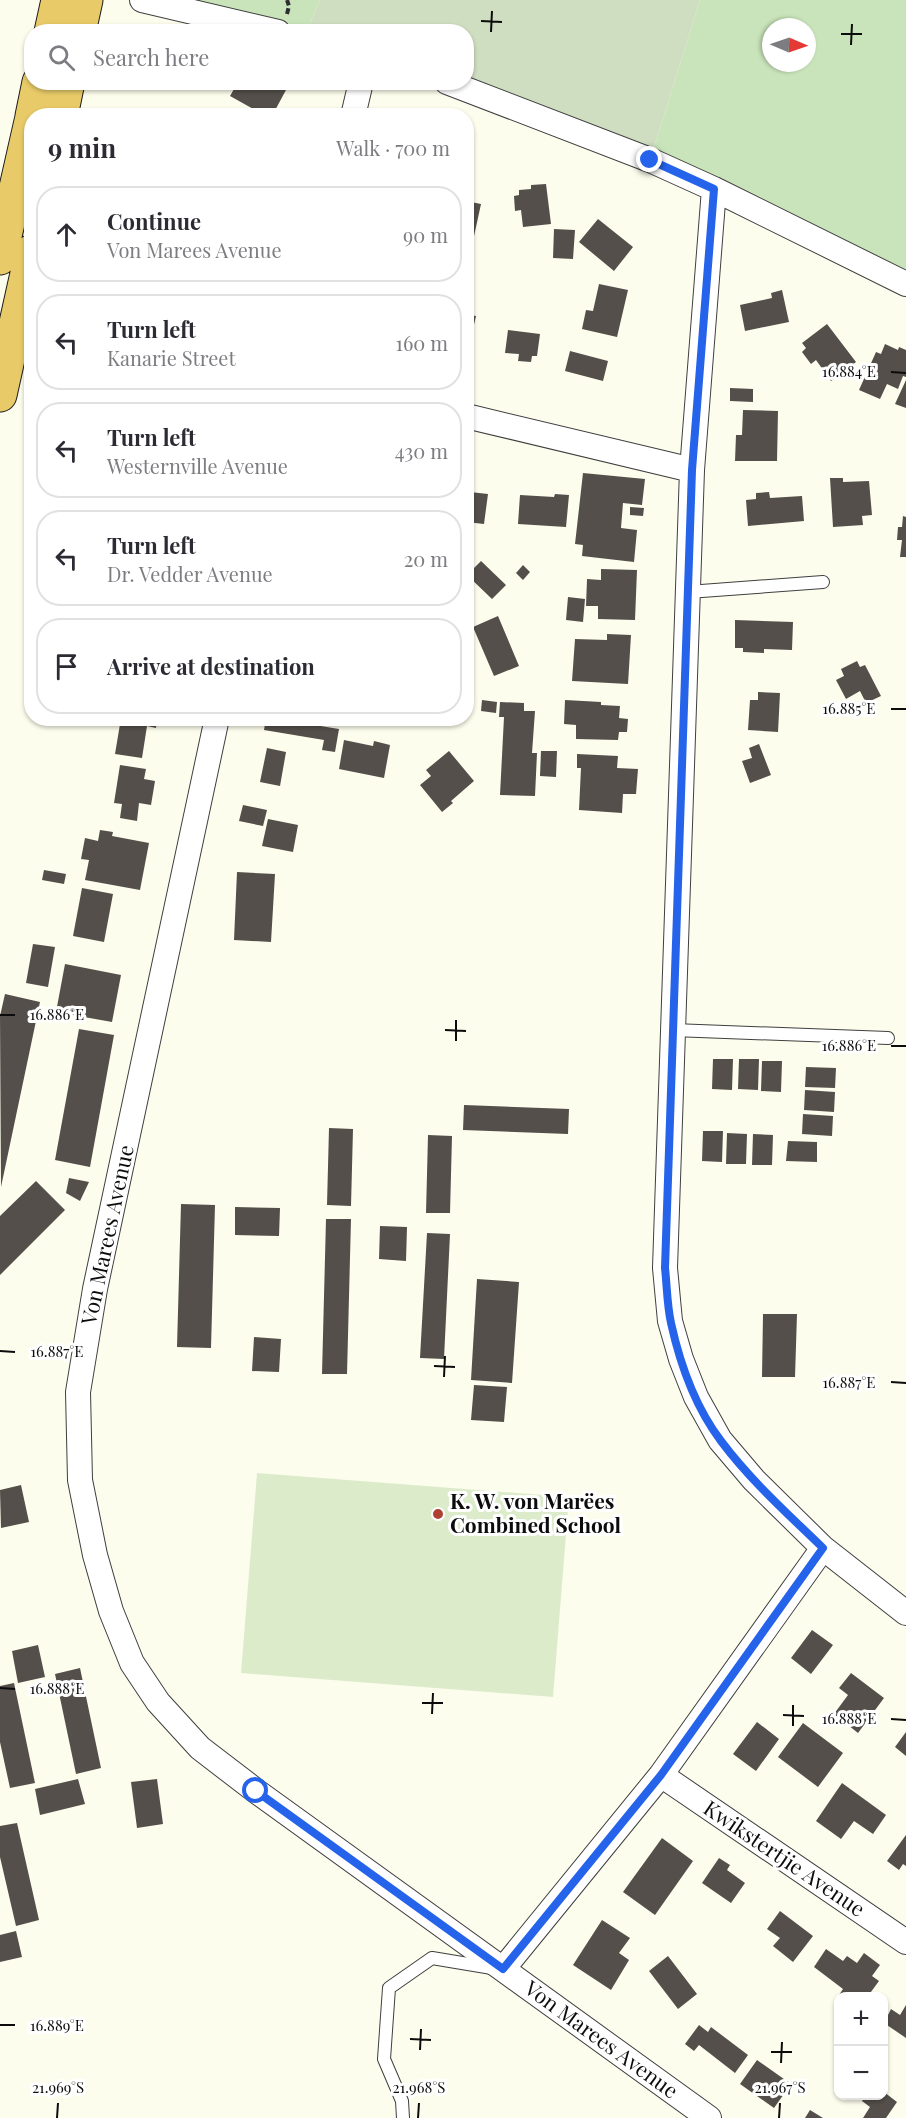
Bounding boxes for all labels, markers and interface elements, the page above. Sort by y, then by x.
north arrow [762,18,816,72]
search box [24,24,474,90]
icon: search [45,41,78,74]
text: Search here [93,42,209,72]
text: 9 min [48,130,116,165]
text: Walk · 700 m [336,134,450,161]
route end [636,146,662,172]
text: Continue [107,206,201,236]
icon: ahead [50,218,83,251]
text: 90 m [403,221,448,248]
text: Von Marees Avenue [107,236,282,263]
text: Turn left [107,314,196,344]
icon: left [50,326,83,359]
text: 160 m [396,329,448,356]
text: Kanarie Street [107,344,236,371]
text: 16.884°E [822,361,876,381]
text: Turn left [107,422,196,452]
icon: left [50,434,83,467]
text: 430 m [395,437,448,464]
text: Westernville Avenue [107,452,288,479]
text: Turn left [107,530,196,560]
icon: left [50,542,83,575]
text: 20 m [404,545,448,572]
text: Dr. Vedder Avenue [107,560,273,587]
icon: arrive [50,650,83,683]
text: Arrive at destination [107,651,315,681]
text: 16.885°E [823,698,875,718]
text: 16.886°E [30,1004,84,1024]
text: 16.886°E [822,1035,876,1055]
street label: Von Marees Avenue [73,1142,139,1328]
text: 16.887°E [31,1341,83,1361]
text: 16.887°E [823,1372,875,1392]
place label: K. W. von Marëes Combined School [450,1486,621,1538]
marker: K. W. von Marëes Combined School [431,1507,445,1521]
text: 16.888°E [30,1678,84,1698]
text: 16.888°E [822,1708,876,1728]
route start [242,1777,268,1803]
street label: Kwikstertjie Avenue [699,1793,871,1922]
street label: Von Marees Avenue [519,1973,685,2104]
map controls [834,1992,888,2100]
button: + [834,1992,888,2046]
text: 16.889°E [30,2015,84,2035]
button: − [834,2046,888,2100]
text: 21.969°S [32,2077,84,2097]
text: 21.968°S [393,2077,445,2097]
text: 21.967°S [754,2077,806,2097]

